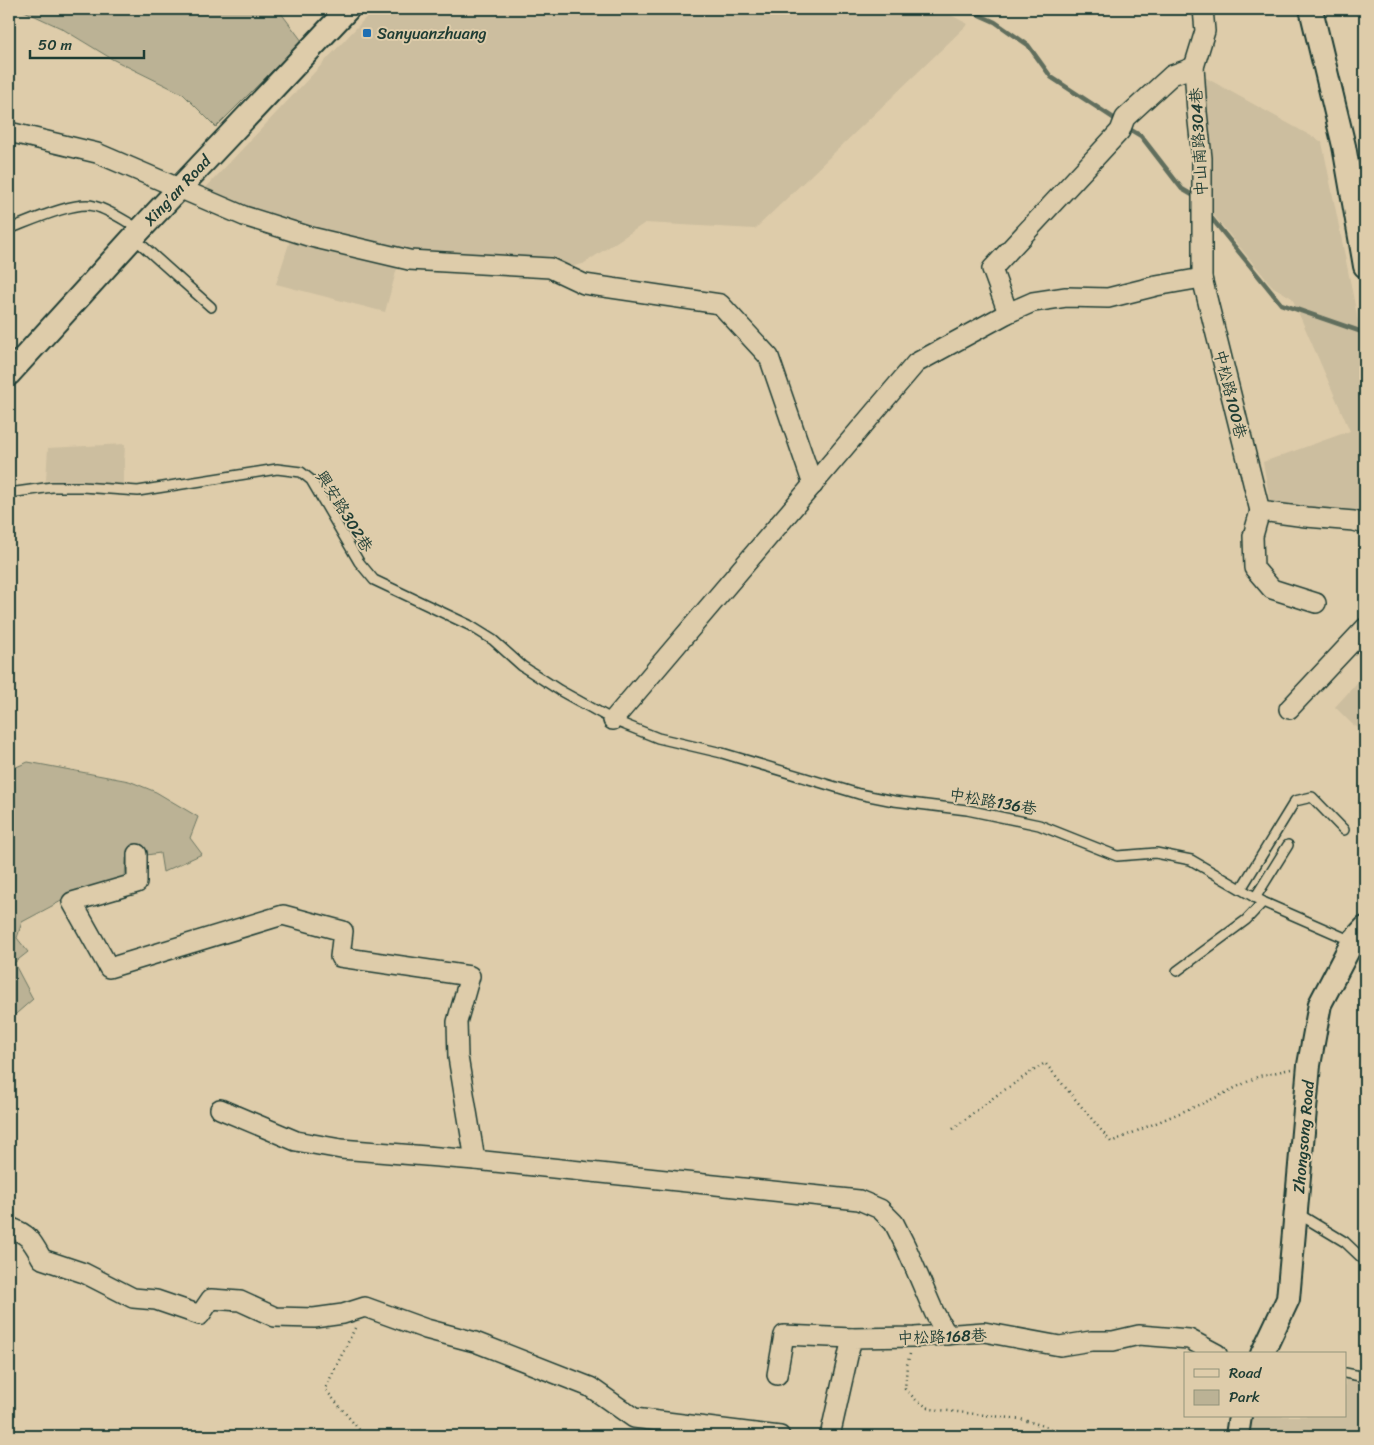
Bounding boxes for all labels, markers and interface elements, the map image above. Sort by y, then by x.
place label: Sanyuanzhuang [377,19,487,48]
marker: Sanyuanzhuang [361,27,373,39]
scale bar [30,28,144,60]
text: 50 m [38,32,73,58]
street label: 中山南路304巷 [1181,87,1216,197]
street label: Xing’an Road [136,147,219,233]
street label: 中松路100巷 [1205,346,1256,442]
street label: 興安路302巷 [308,465,381,558]
street label: 中松路136巷 [947,780,1039,823]
street label: Zhongsong Road [1284,1078,1323,1195]
street label: 中松路168巷 [897,1320,987,1353]
legend [1184,1352,1346,1418]
text: Road [1229,1360,1262,1386]
text: Park [1229,1384,1260,1410]

